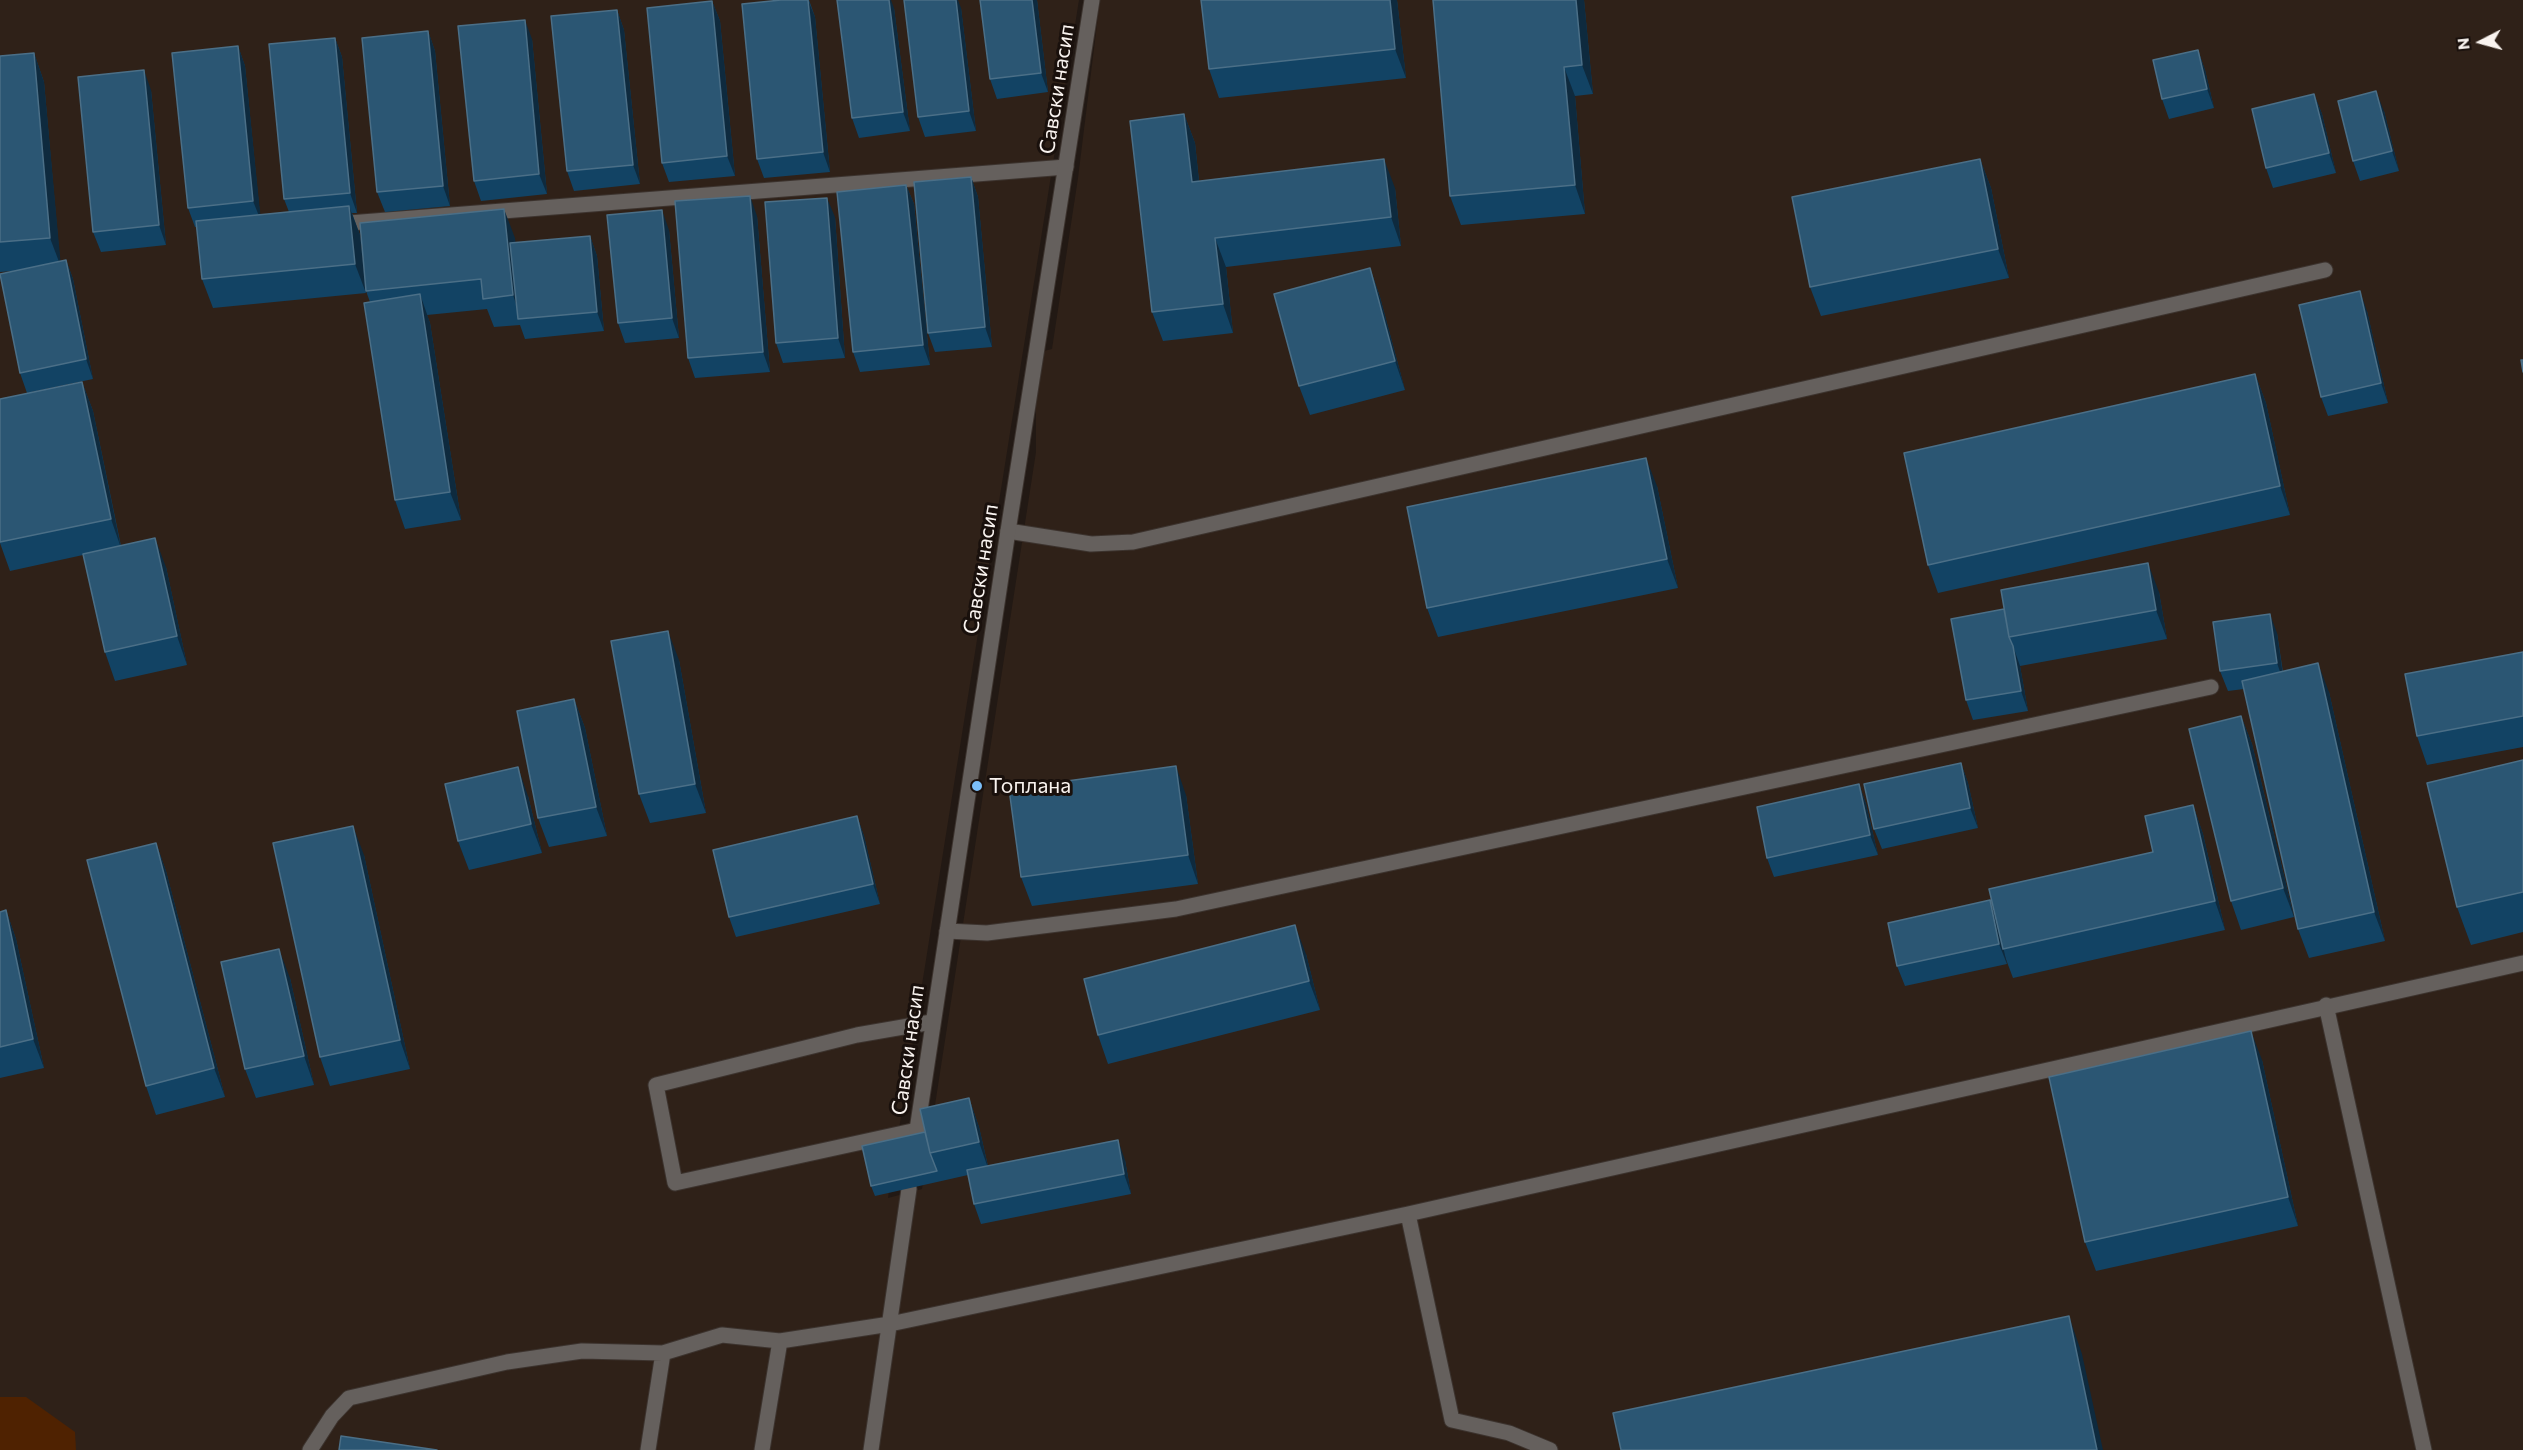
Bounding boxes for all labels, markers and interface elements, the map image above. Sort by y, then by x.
north arrow [2451,12,2511,72]
street label: Савски насип [1034,22,1080,156]
text: N [2453,37,2473,51]
street label: Савски насип [958,502,1004,636]
place label: Топлана [989,773,1071,799]
marker: Топлана [970,779,984,793]
street label: Савски насип [886,983,930,1117]

